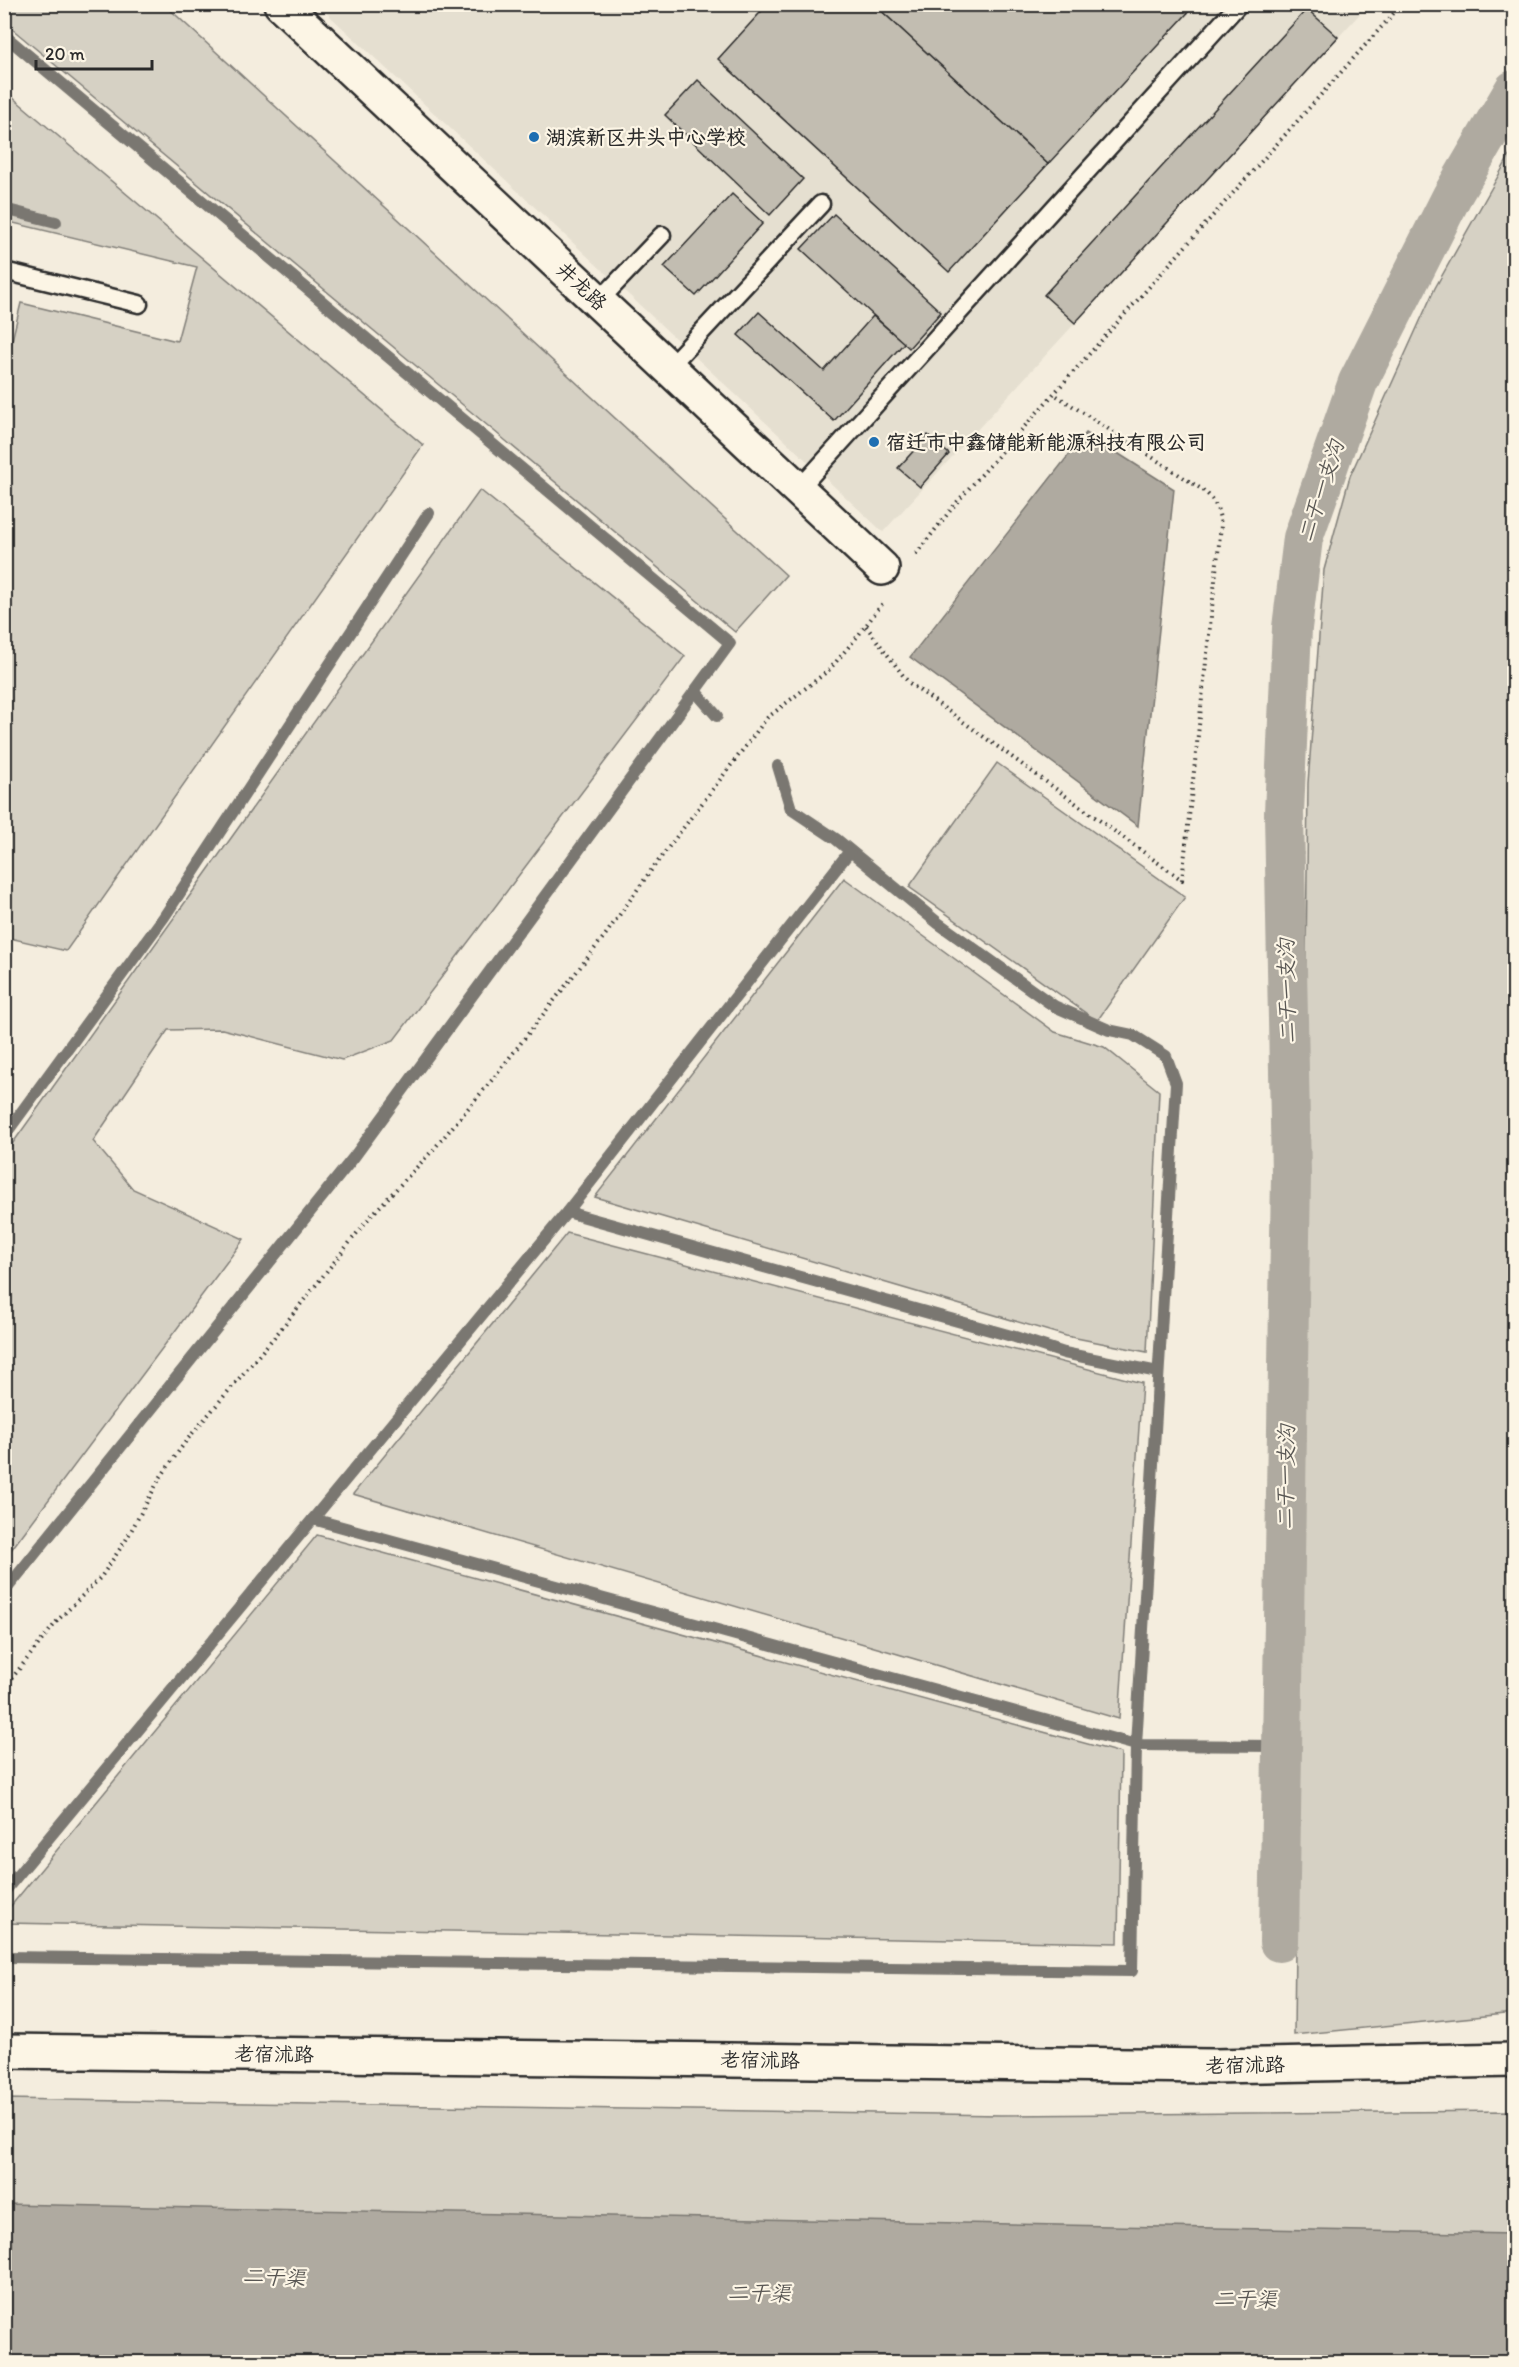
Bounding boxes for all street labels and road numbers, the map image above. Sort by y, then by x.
street label: 井龙路 [552,257,613,316]
street label: 老宿沭路 [234,2041,315,2067]
street label: 老宿沭路 [720,2047,801,2073]
street label: 老宿沭路 [1205,2052,1286,2078]

